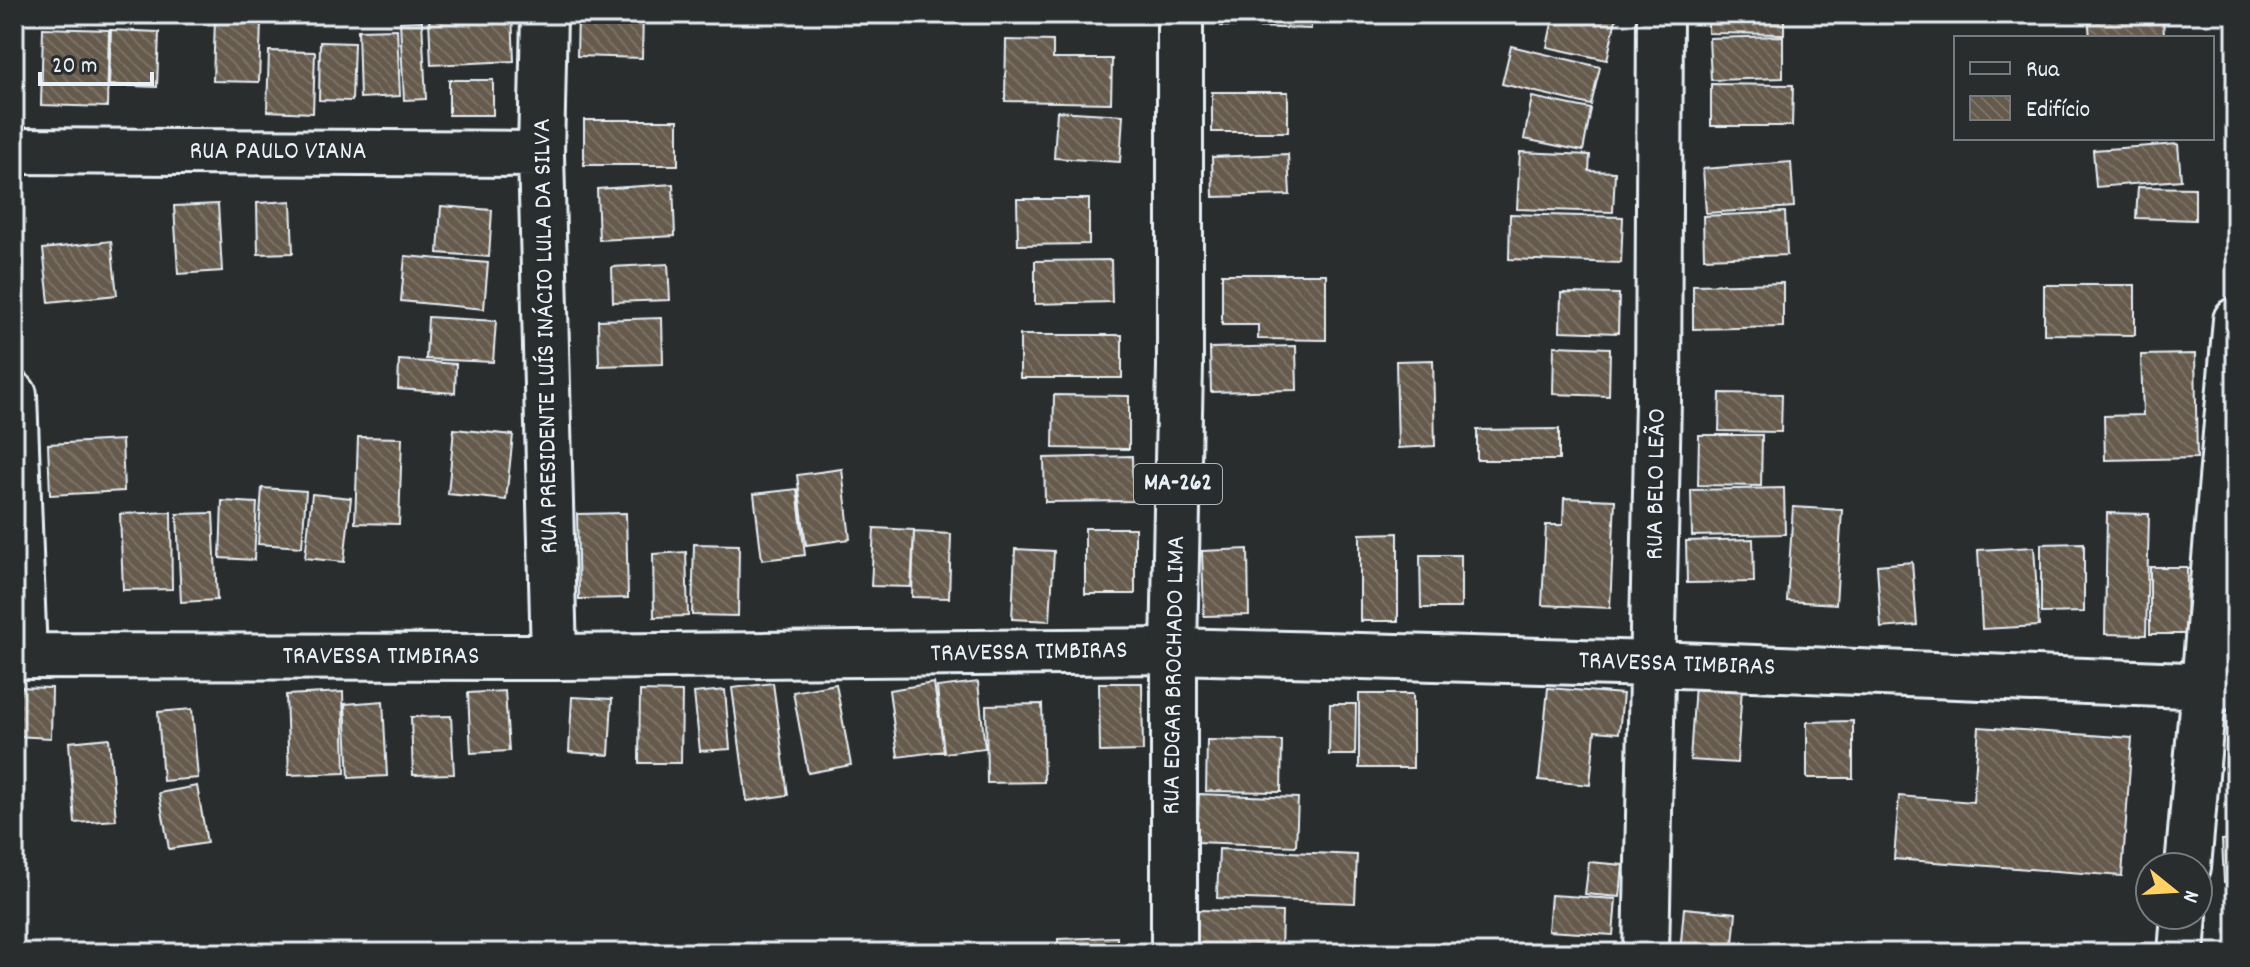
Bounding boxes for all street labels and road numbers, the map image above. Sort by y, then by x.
street label: RUA PRESIDENTE LUÍS INÁCIO LULA DA SILVA [525,118,569,554]
street label: RUA PAULO VIANA [189,134,367,171]
street label: RUA BELO LEÃO [1637,408,1677,560]
road number: MA-262 [1134,464,1222,504]
street label: RUA EDGAR BROCHADO LIMA [1154,535,1196,815]
street label: TRAVESSA TIMBIRAS [930,633,1128,673]
street label: TRAVESSA TIMBIRAS [282,639,480,676]
street label: TRAVESSA TIMBIRAS [1578,643,1776,687]

